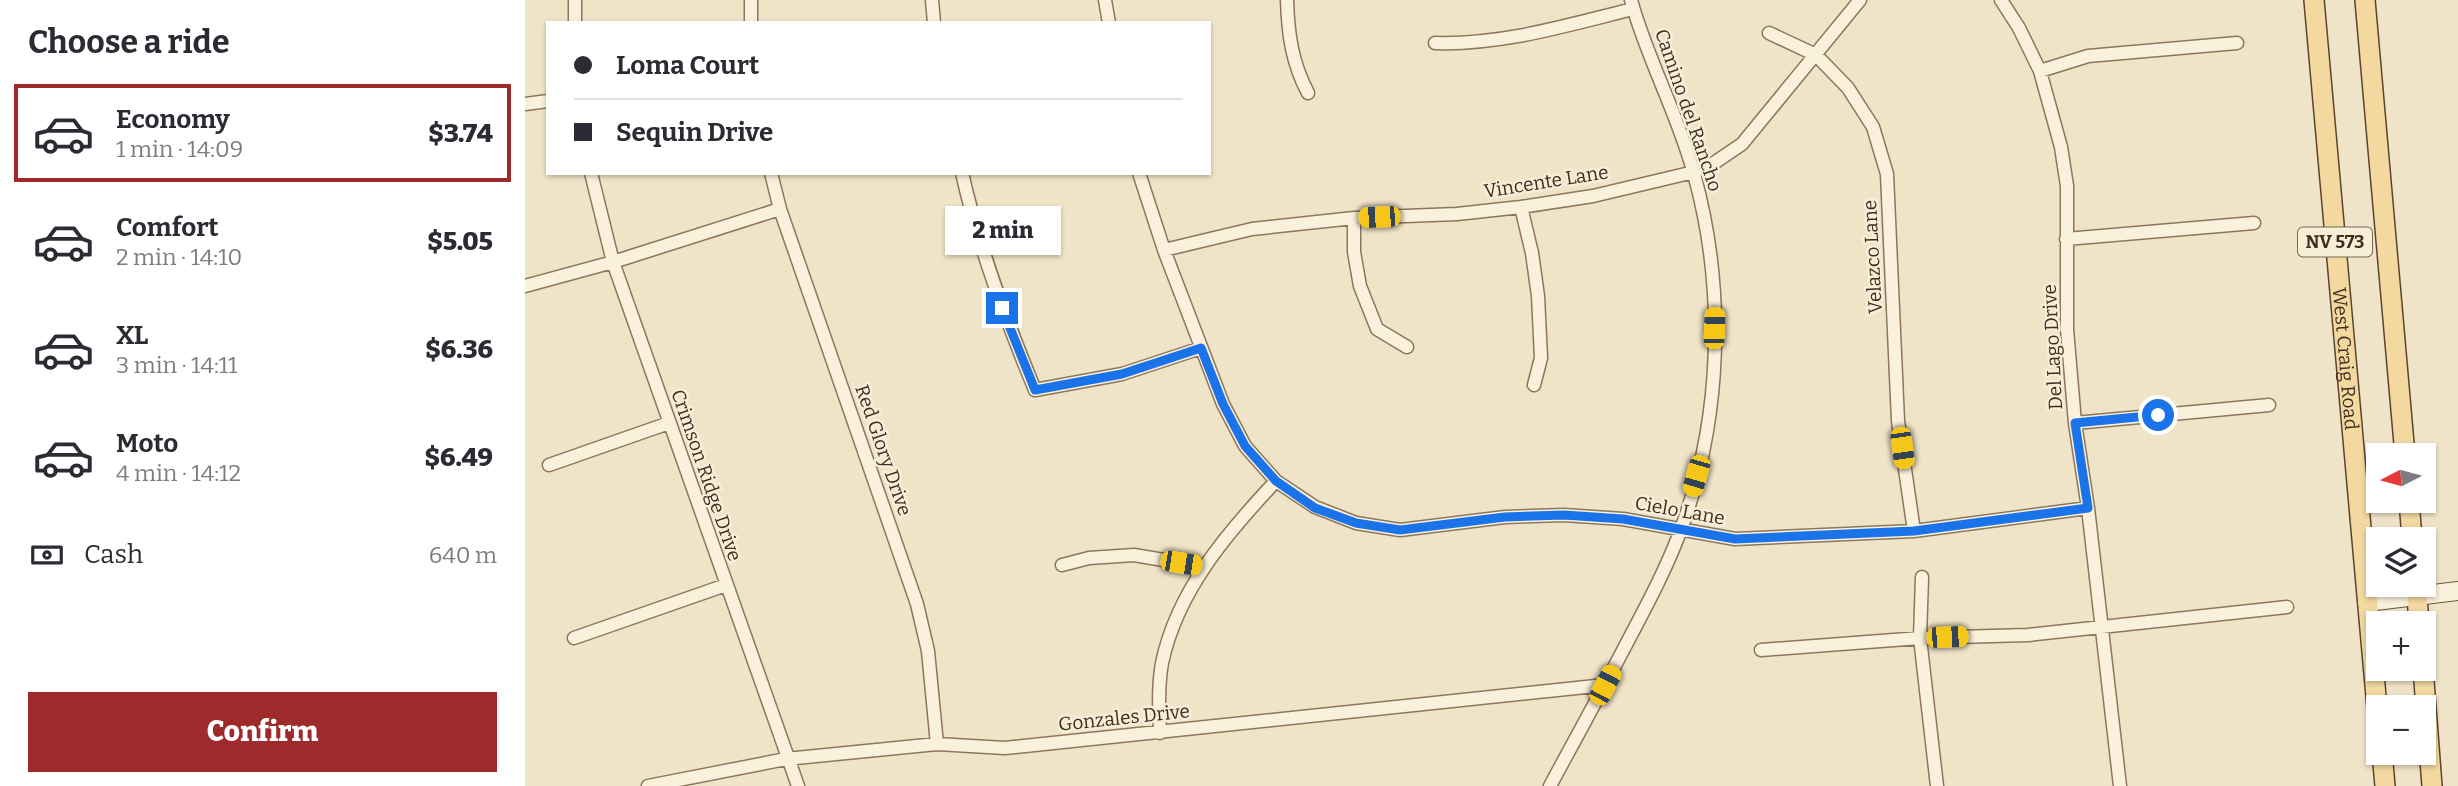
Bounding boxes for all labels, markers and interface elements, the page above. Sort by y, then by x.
text: Choose a ride [28,23,229,61]
street label: Camino del Rancho [1650,26,1727,195]
text: Loma Court [616,50,759,81]
icon: car [32,102,95,165]
text: Economy [116,104,230,135]
text: Sequin Drive [616,117,773,148]
text: $3.74 [428,118,493,149]
text: 1 min · 14:09 [116,135,243,163]
street label: Vincente Lane [1482,160,1610,203]
street label: Velazco Lane [1858,199,1887,315]
callout: 2 min [944,206,1060,256]
car [1358,206,1401,228]
icon: car [32,210,95,273]
text: Comfort [116,212,219,243]
text: 2 min [972,216,1034,244]
text: $5.05 [427,226,493,257]
road number: NV 573 [2298,228,2372,256]
text: 2 min · 14:10 [116,243,242,271]
street label: Del Lago Drive [2038,284,2067,410]
street label: West Craig Road [2328,286,2363,431]
route end [986,292,1018,324]
car [1703,307,1726,349]
icon: car [32,318,95,381]
text: XL [116,320,148,351]
text: $6.36 [425,334,493,365]
text: 3 min · 14:11 [116,351,237,379]
street label: Red Glory Drive [850,382,917,519]
street label: Crimson Ridge Drive [666,386,747,564]
route start [2142,399,2174,431]
icon: car [32,426,95,489]
car [1889,426,1916,470]
text: Moto [116,428,178,459]
text: $6.49 [425,442,493,473]
north arrow [2366,443,2436,513]
map controls [2366,443,2436,765]
car [1681,453,1712,499]
text: 4 min · 14:12 [116,459,241,487]
street label: Cielo Lane [1633,491,1727,530]
button: layers [2366,527,2436,597]
icon: cash [28,536,66,574]
text: Cash [84,539,143,570]
text: 640 m [429,541,497,569]
car [1159,549,1204,577]
button: + [2366,611,2436,681]
car [1926,626,1969,648]
car [1586,662,1625,708]
button: Confirm [28,692,497,772]
button: − [2366,695,2436,765]
street label: Gonzales Drive [1057,699,1191,736]

